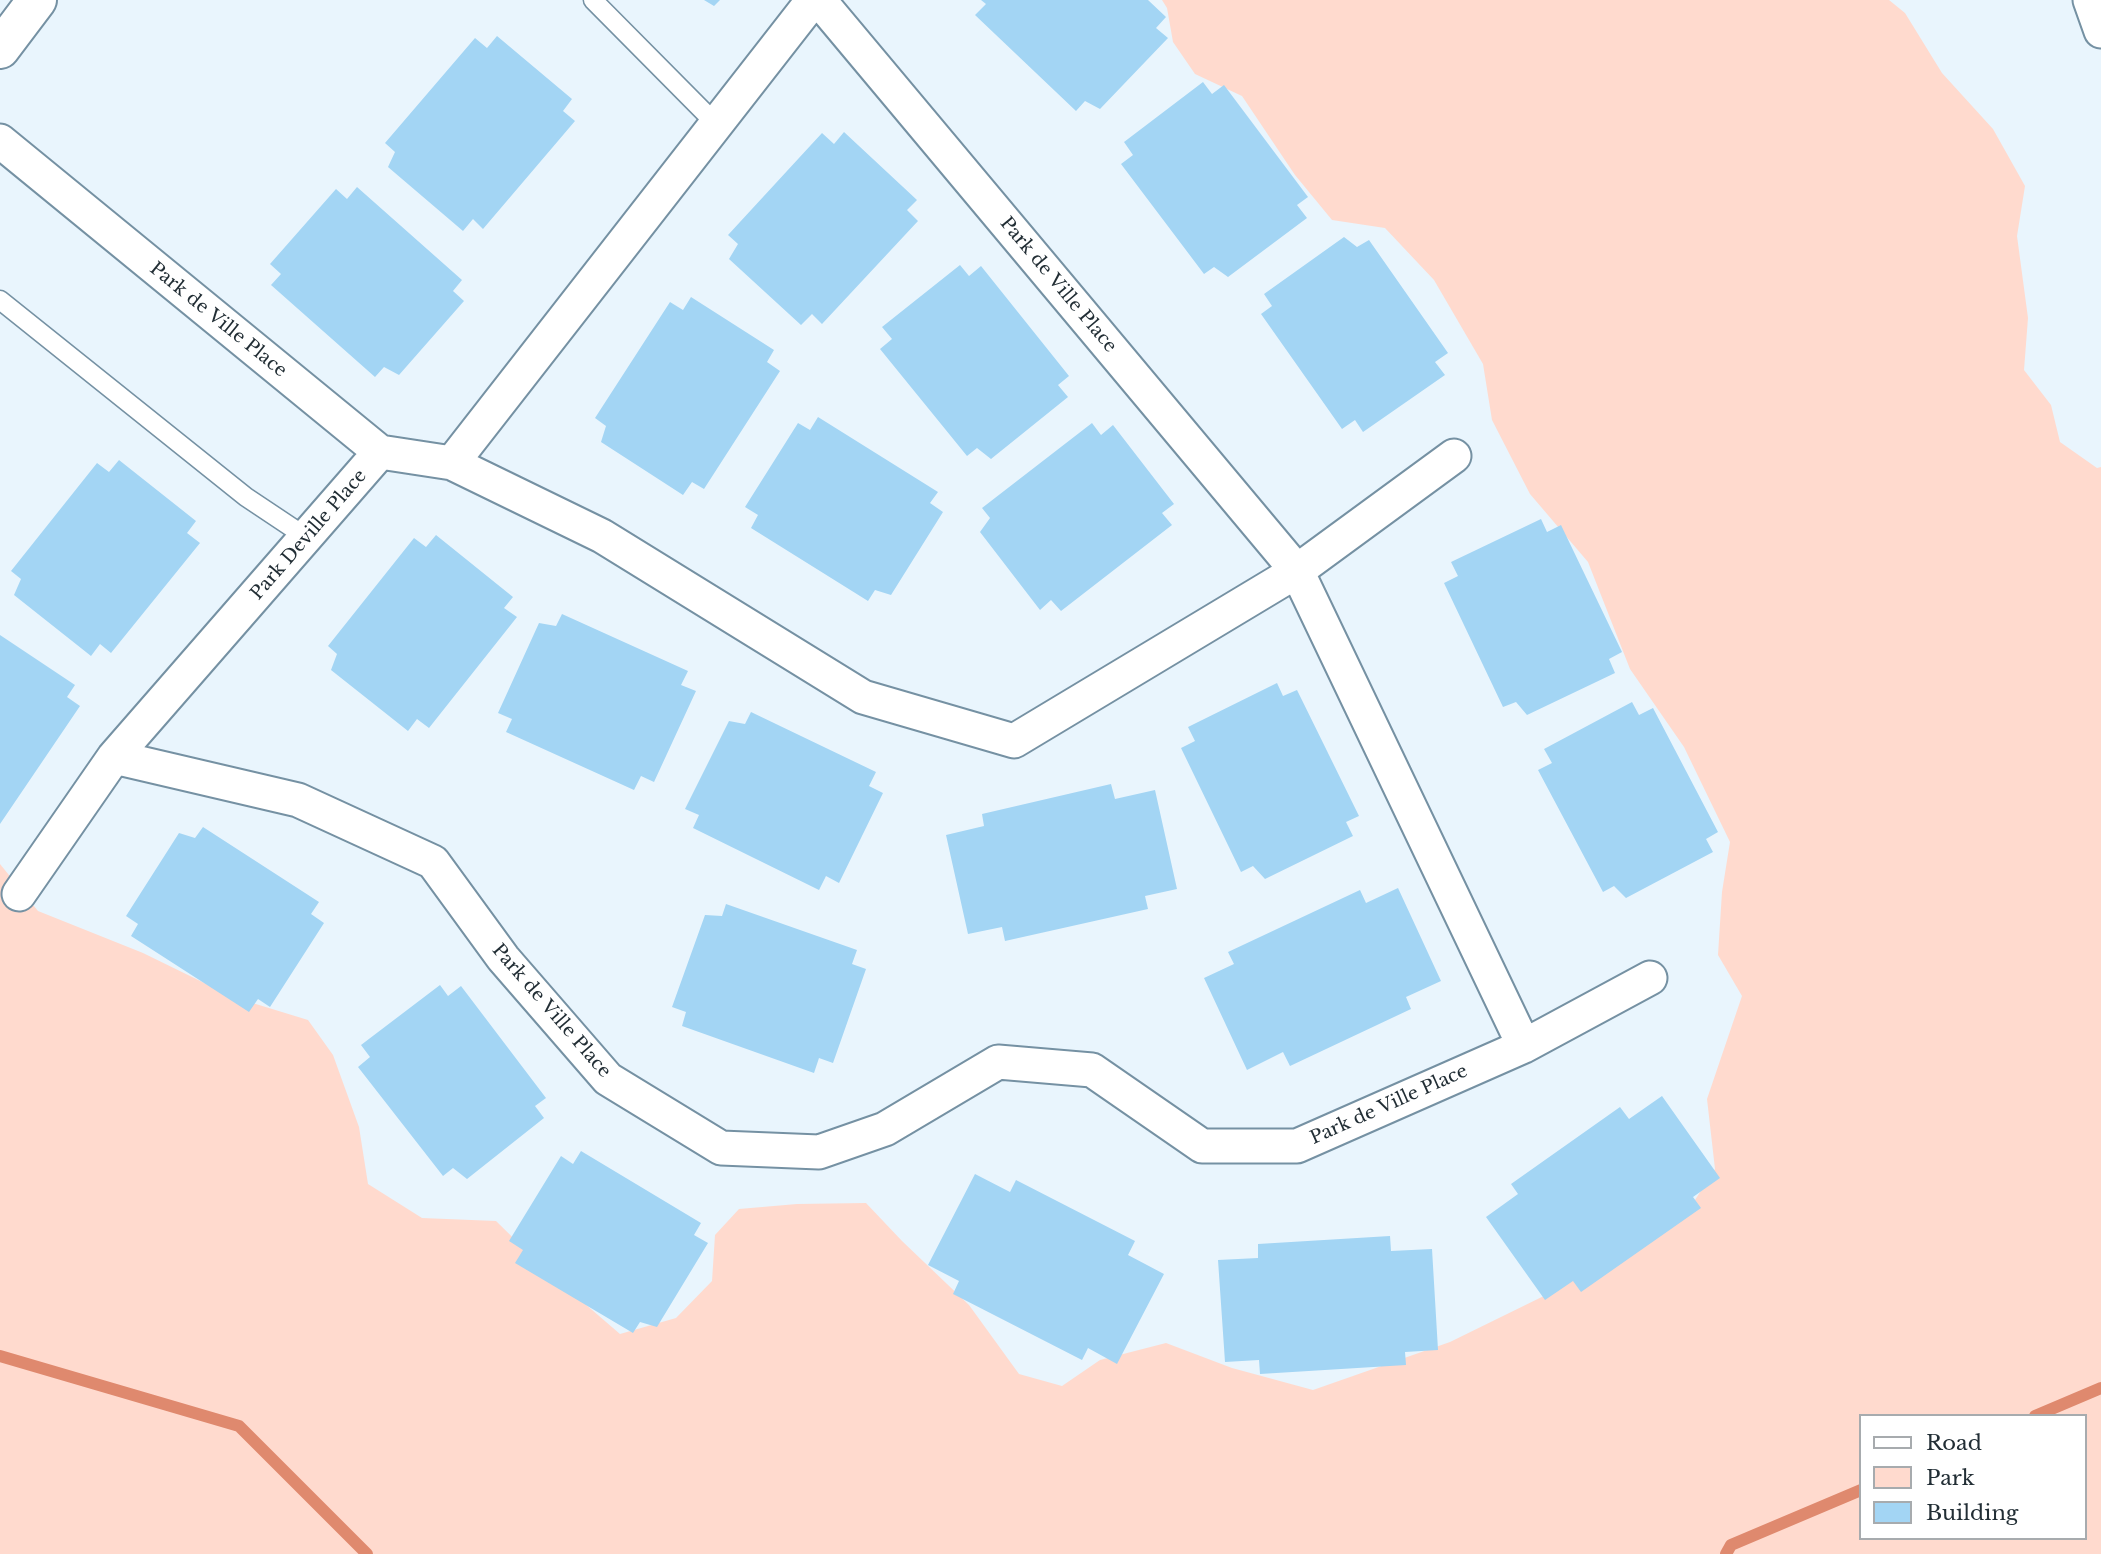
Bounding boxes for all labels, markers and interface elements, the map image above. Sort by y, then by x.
street label: Park de Ville Place [995,213,1121,357]
street label: Park de Ville Place [145,258,291,382]
street label: Park Deville Place [247,465,371,605]
street label: Park de Ville Place [487,940,615,1082]
street label: Park de Ville Place [1307,1061,1471,1149]
legend [1860,1414,2087,1540]
text: Road [1926,1430,1982,1456]
text: Park [1926,1465,1975,1491]
text: Building [1926,1500,2018,1526]

